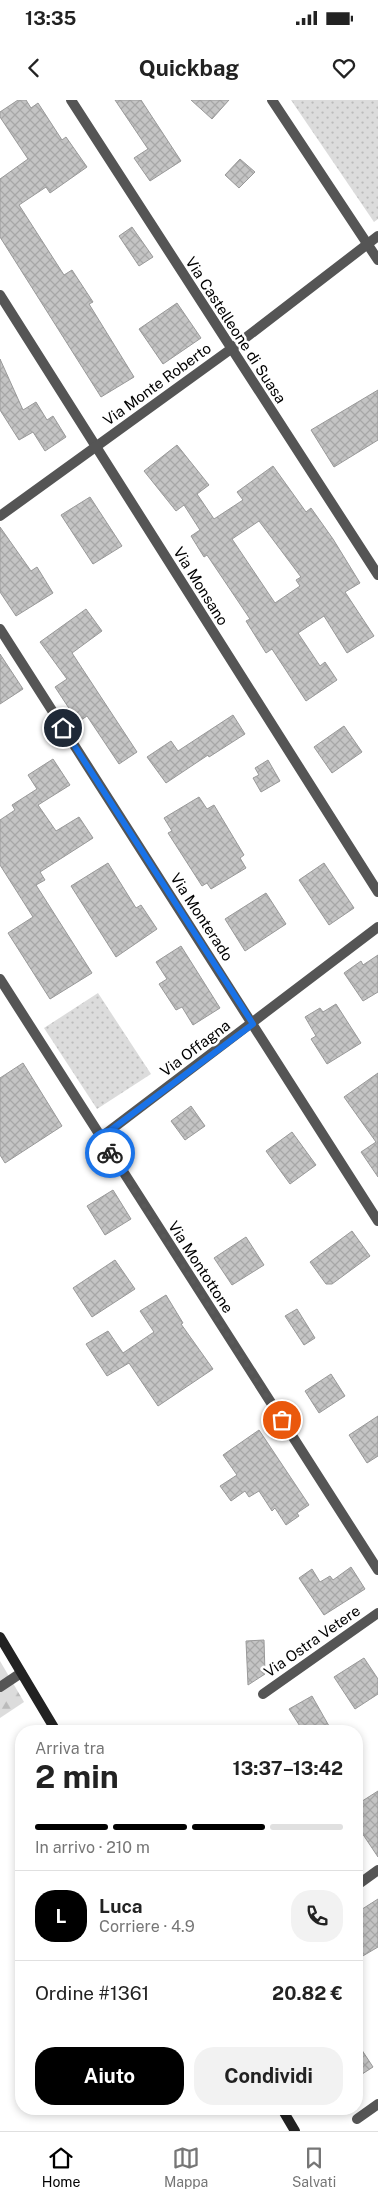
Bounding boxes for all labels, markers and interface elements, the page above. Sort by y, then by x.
text: 13:35 [25,7,76,29]
icon: back [20,54,48,82]
icon: heart [330,54,358,82]
text: Quickbag [139,55,239,81]
street label: Via Castelleone di Suasa [182,254,290,406]
street label: Via Monte Roberto [100,339,214,429]
street label: Via Monsano [170,544,232,628]
pin [42,707,84,749]
icon: home [49,714,77,742]
street label: Via Monterado [167,870,237,964]
street label: Via Offagna [157,1016,233,1080]
courier [85,1128,135,1178]
icon: bike [96,1139,124,1167]
street label: Via Montottone [165,1218,237,1316]
pin [261,1399,303,1441]
icon: bag [268,1406,296,1434]
street label: Via Ostra Vetere [261,1602,363,1680]
text: Arriva tra [35,1739,105,1758]
text: 13:37–13:42 [233,1757,343,1779]
text: 2 min [35,1758,119,1795]
text: In arrivo · 210 m [35,1838,150,1857]
button: phone [291,1890,343,1942]
text: Luca [99,1895,143,1917]
text: L [56,1905,66,1927]
text: Corriere · 4.9 [99,1917,195,1936]
text: Ordine #1361 [35,1982,149,2004]
text: 20.82 € [272,1982,343,2004]
button: Aiuto [35,2047,184,2105]
button: Condividi [194,2047,343,2105]
tab: Home [42,2144,80,2190]
tab: Mappa [164,2144,208,2190]
tab: Salvati [292,2144,336,2190]

